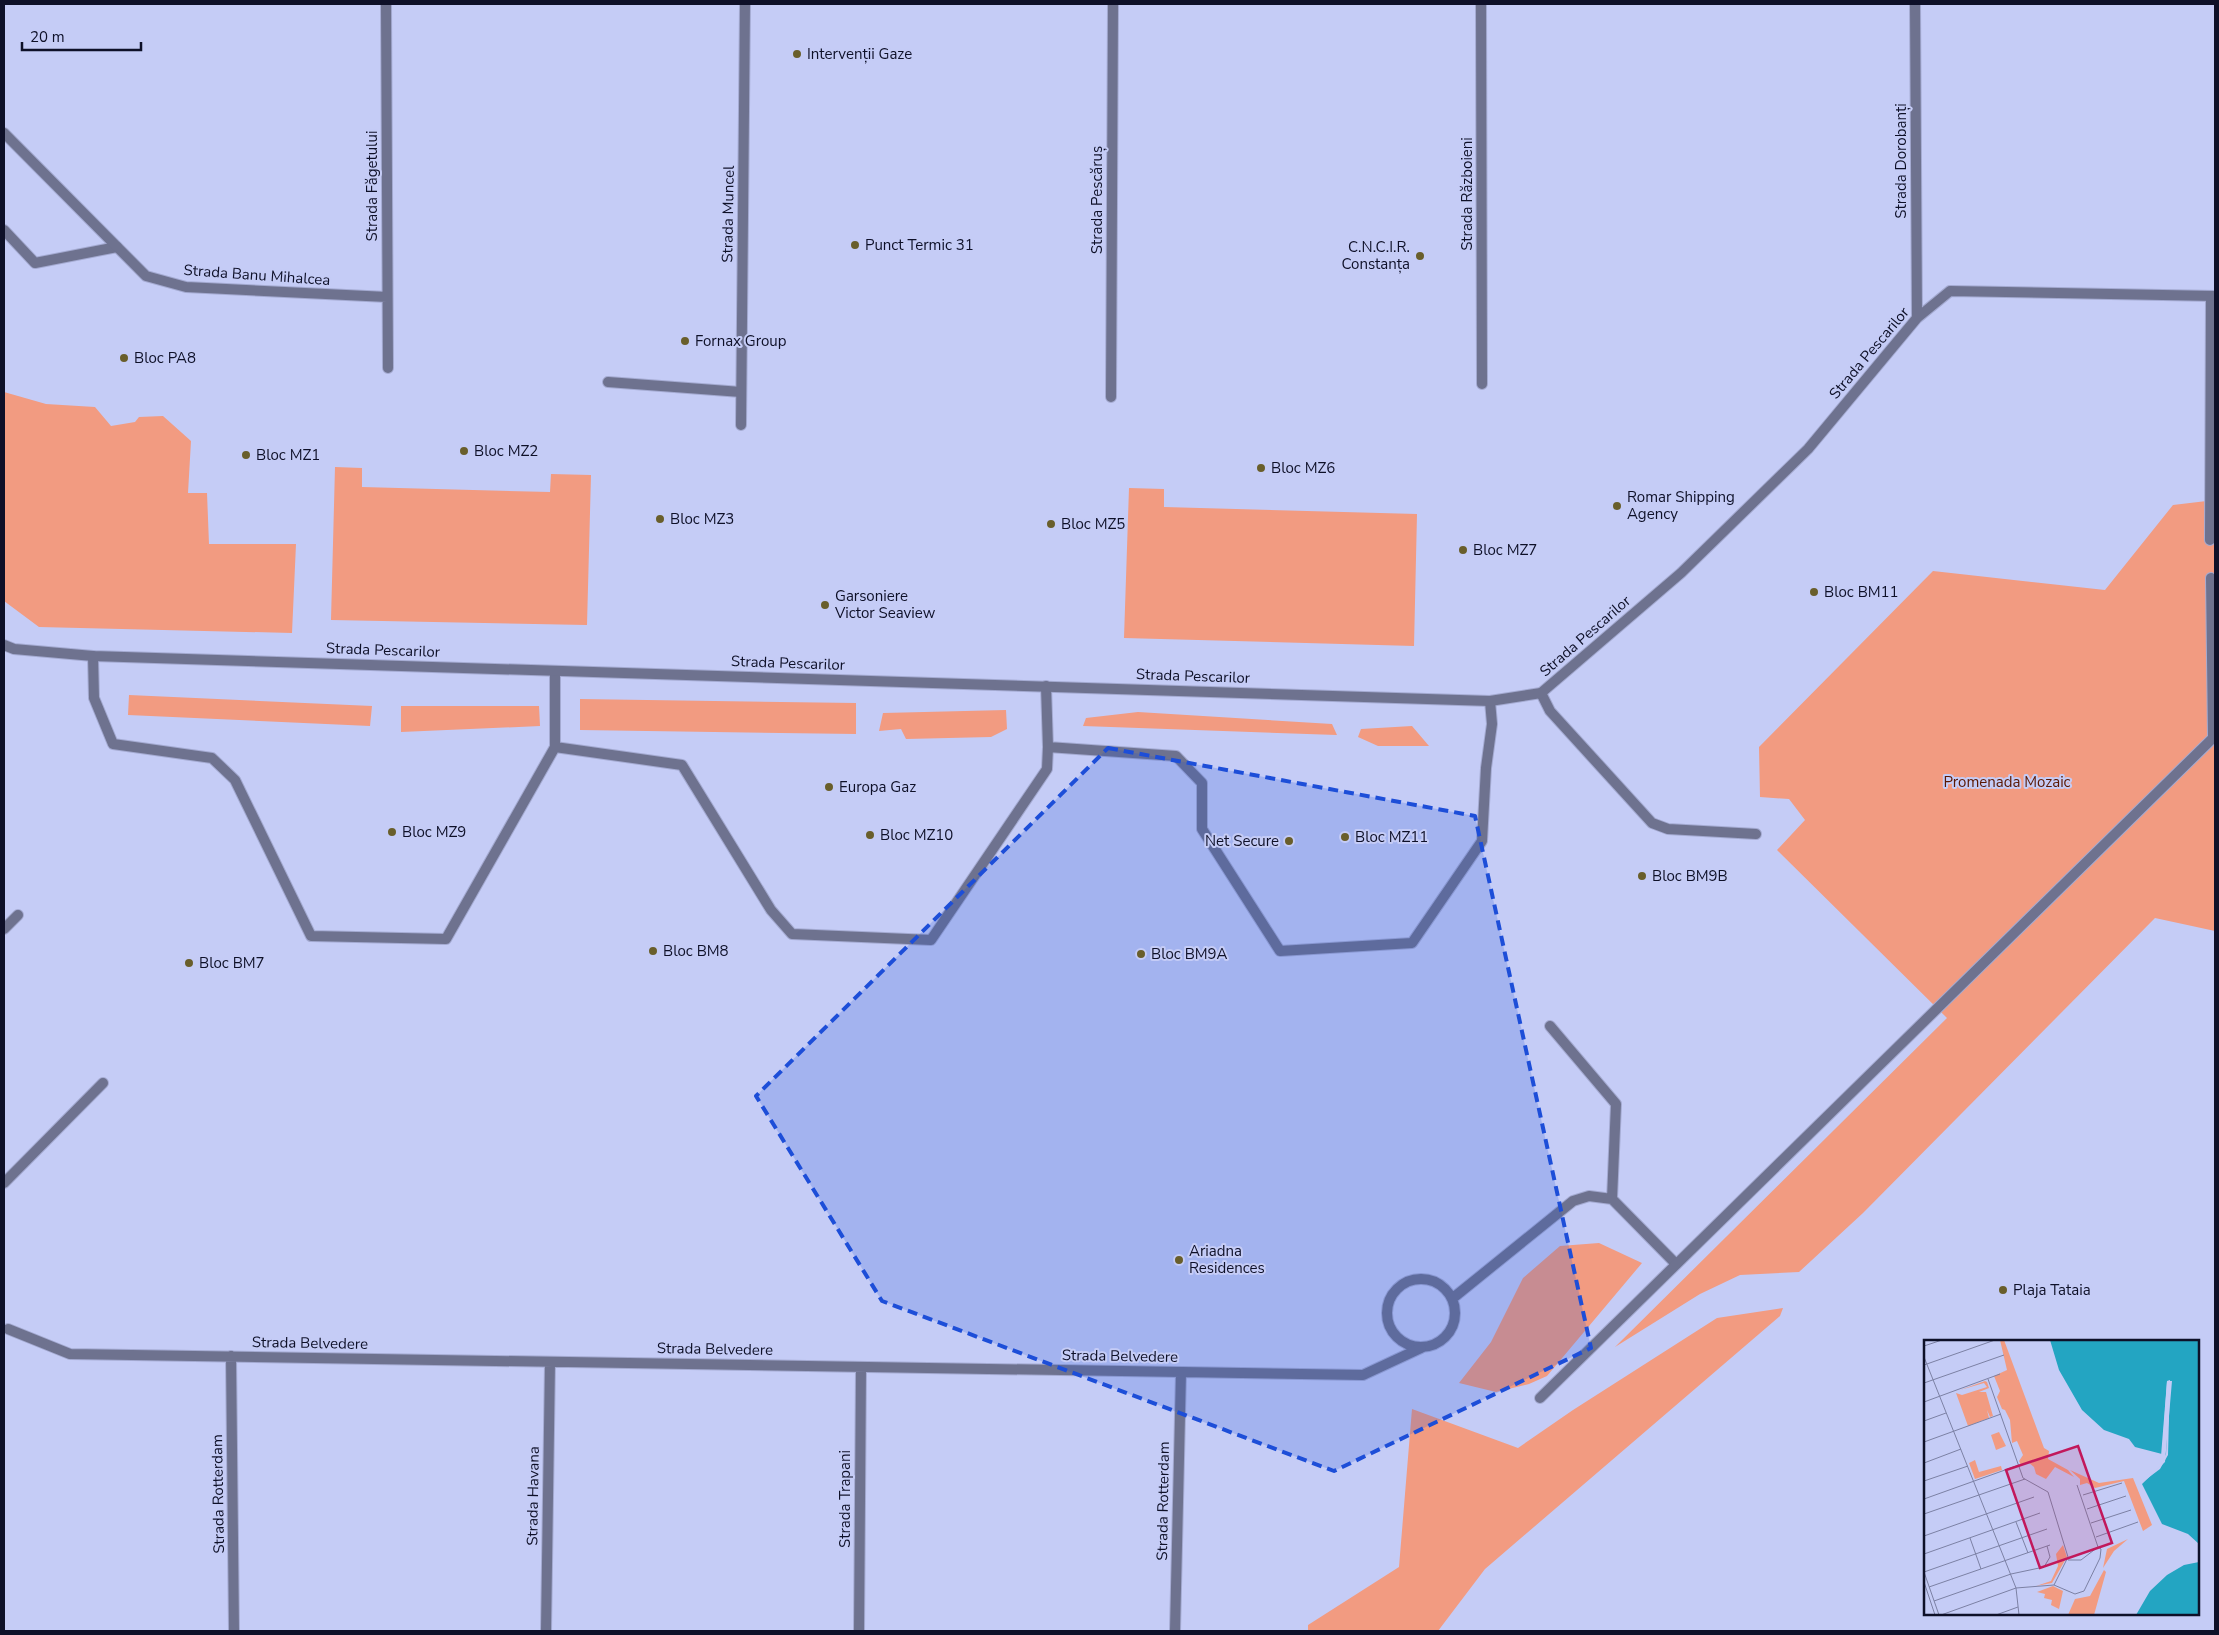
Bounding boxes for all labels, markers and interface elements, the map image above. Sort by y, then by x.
scale bar [22,20,141,52]
text: 20 m [30,27,65,47]
place label: Intervenții Gaze [807,44,912,64]
marker: Intervenții Gaze [791,48,803,60]
street label: Strada Dorobanți [1891,103,1911,219]
street label: Strada Făgetului [362,131,382,241]
street label: Strada Războieni [1457,137,1477,251]
street label: Strada Pescăruș [1087,146,1107,254]
street label: Strada Muncel [717,165,739,263]
place label: Punct Termic 31 [865,235,974,255]
place label: C.N.C.I.R. Constanța [1342,237,1410,274]
marker: Punct Termic 31 [849,239,861,251]
marker: C.N.C.I.R. Constanța [1414,250,1426,262]
street label: Strada Banu Mihalcea [183,260,331,290]
street label: Strada Pescarilor [1825,302,1914,403]
place label: Fornax Group [695,331,787,351]
marker: Fornax Group [679,335,691,347]
place label: Bloc PA8 [134,348,196,368]
marker: Bloc PA8 [118,352,130,364]
place label: Bloc MZ2 [474,441,538,461]
place label: Bloc MZ1 [256,445,320,465]
marker: Bloc MZ2 [458,445,470,457]
marker: Bloc MZ1 [240,449,252,461]
place label: Bloc MZ6 [1271,458,1335,478]
marker: Bloc MZ6 [1255,462,1267,474]
place label: Romar Shipping Agency [1627,487,1735,524]
marker: Romar Shipping Agency [1611,500,1623,512]
place label: Bloc MZ3 [670,509,734,529]
marker: Bloc MZ3 [654,513,666,525]
place label: Bloc MZ5 [1061,514,1125,534]
marker: Bloc MZ5 [1045,518,1057,530]
place label: Bloc MZ7 [1473,540,1537,560]
marker: Bloc MZ7 [1457,544,1469,556]
place label: Bloc BM11 [1824,582,1899,602]
place label: Garsoniere Victor Seaview [834,586,936,623]
marker: Bloc BM11 [1808,586,1820,598]
street label: Strada Pescarilor [1535,591,1635,681]
marker: Garsoniere Victor Seaview [819,599,831,611]
street label: Strada Pescarilor [326,638,441,662]
street label: Strada Pescarilor [731,651,846,675]
street label: Strada Pescarilor [1136,664,1251,688]
park label: Promenada Mozaic [1943,772,2071,792]
place label: Europa Gaz [839,777,916,797]
marker: Europa Gaz [823,781,835,793]
place label: Bloc MZ9 [402,822,466,842]
place label: Bloc MZ10 [880,825,953,845]
marker: Bloc MZ9 [386,826,398,838]
place label: Bloc MZ11 [1355,827,1428,847]
marker: Bloc MZ10 [864,829,876,841]
place label: Net Secure [1205,831,1279,851]
marker: Bloc MZ11 [1339,831,1351,843]
marker: Net Secure [1283,835,1295,847]
place label: Bloc BM9B [1652,866,1728,886]
marker: Bloc BM9B [1636,870,1648,882]
place label: Bloc BM8 [663,941,729,961]
place label: Bloc BM9A [1151,944,1228,964]
marker: Bloc BM8 [647,945,659,957]
marker: Bloc BM9A [1135,948,1147,960]
place label: Bloc BM7 [199,953,265,973]
marker: Bloc BM7 [183,957,195,969]
place label: Ariadna Residences [1189,1241,1265,1278]
marker: Ariadna Residences [1173,1254,1185,1266]
place label: Plaja Tataia [2013,1280,2091,1300]
marker: Plaja Tataia [1997,1284,2009,1296]
street label: Strada Belvedere [252,1332,368,1354]
street label: Strada Belvedere [657,1338,773,1360]
inset map [1924,1340,2199,1615]
street label: Strada Belvedere [1062,1345,1178,1367]
street label: Strada Rotterdam [207,1434,229,1554]
street label: Strada Rotterdam [1152,1441,1174,1561]
street label: Strada Havana [522,1446,544,1546]
street label: Strada Trapani [835,1450,855,1548]

